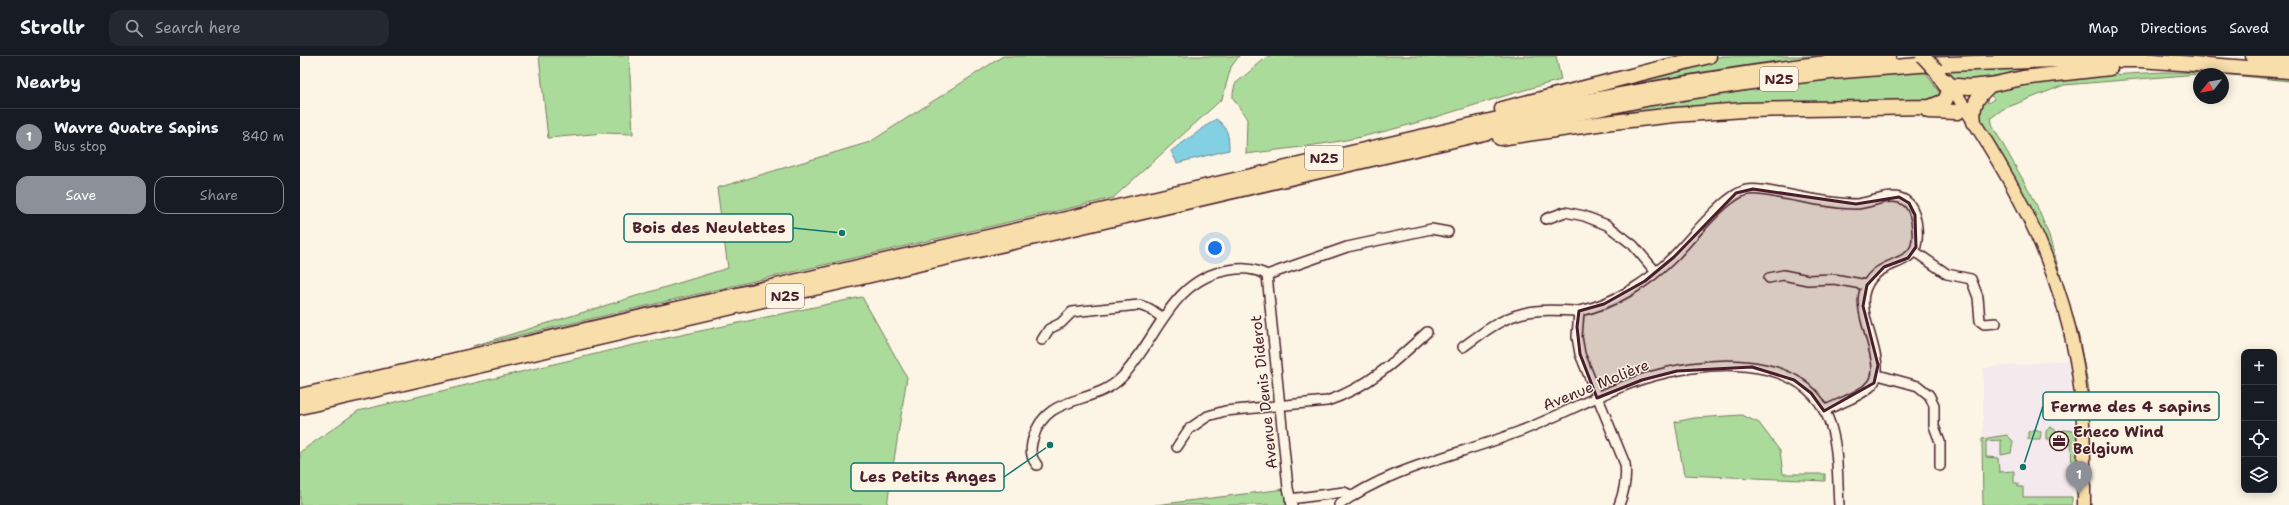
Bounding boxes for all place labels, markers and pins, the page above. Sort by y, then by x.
callout: Bois des Neulettes [624,214,793,242]
callout: Ferme des 4 sapins [2043,392,2219,420]
place label: Eneco Wind Belgium [2073,422,2164,459]
office icon: Eneco Wind Belgium [2048,430,2070,452]
pin: 1 [2066,461,2092,494]
callout: Les Petits Anges [851,463,1004,491]

